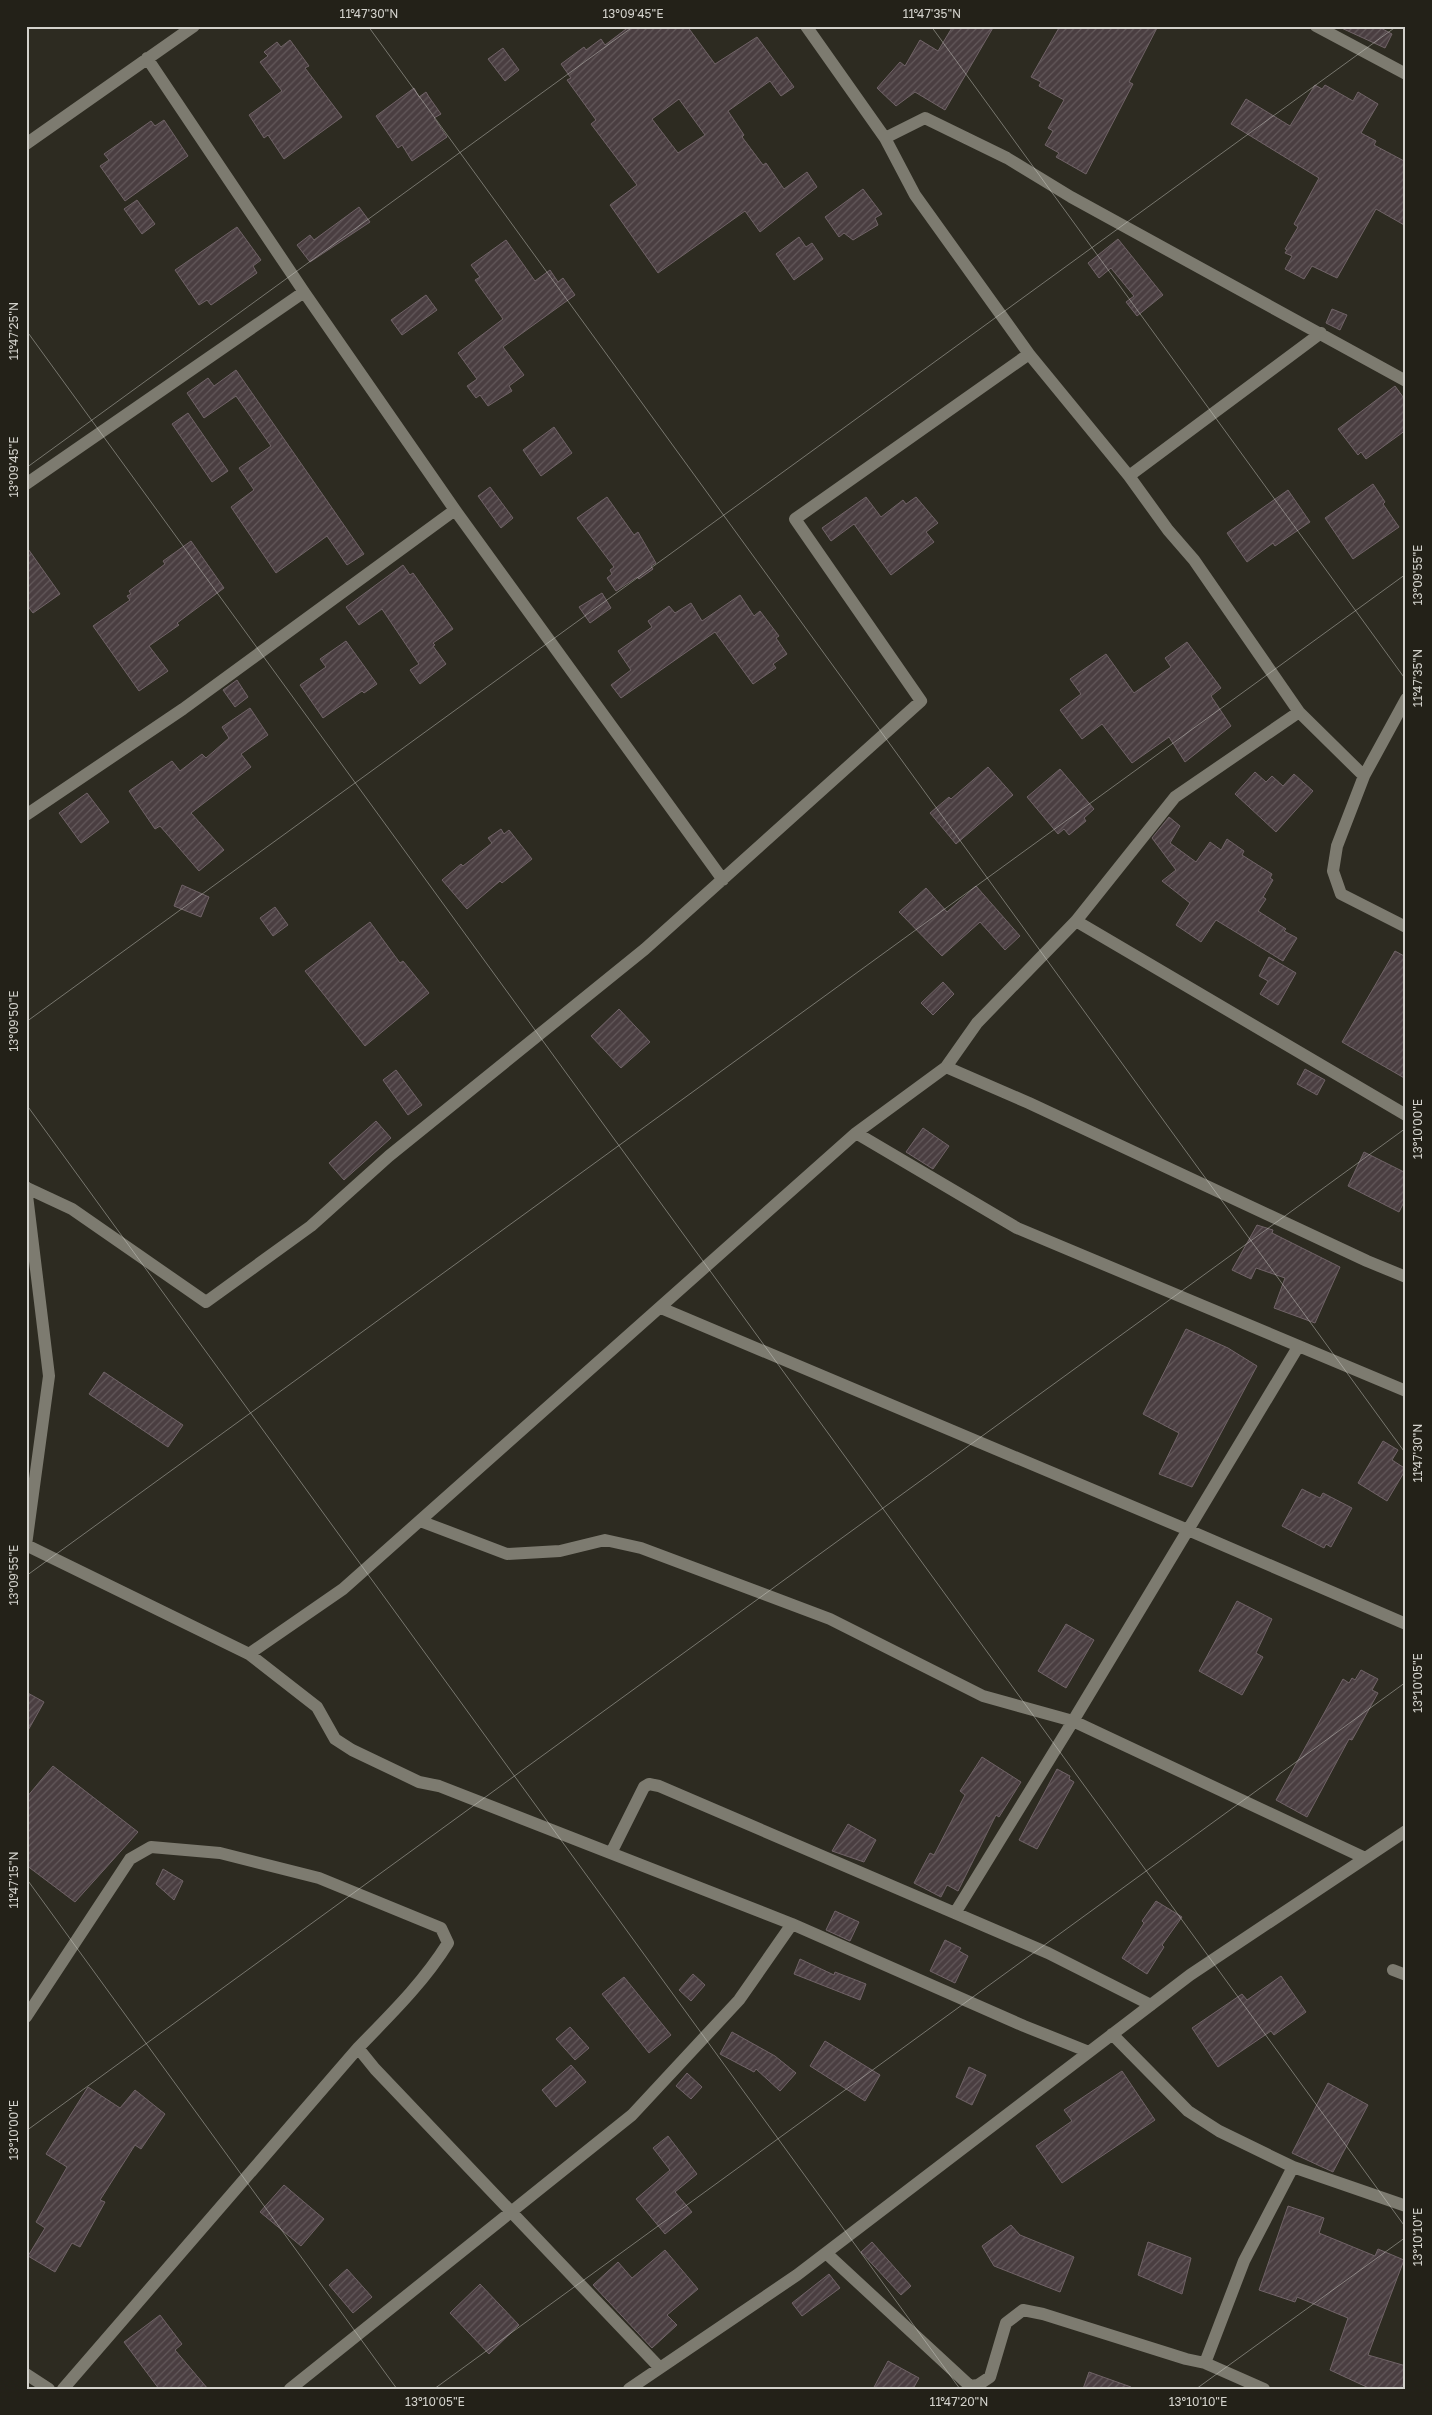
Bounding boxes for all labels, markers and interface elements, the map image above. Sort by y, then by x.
text: 11°47'30"N [340,6,398,21]
text: 13°09'45"E [602,6,664,21]
text: 11°47'35"N [903,6,961,21]
text: 11°47'25"N [6,302,21,360]
text: 13°09'45"E [6,436,21,498]
text: 13°09'55"E [1410,545,1425,605]
text: 11°47'35"N [1410,649,1425,707]
text: 13°09'50"E [6,990,21,1052]
text: 13°10'00"E [1410,1099,1425,1159]
text: 11°47'30"N [1410,1424,1425,1482]
text: 13°09'55"E [6,1545,21,1605]
text: 13°10'05"E [1410,1653,1425,1713]
text: 11°47'15"N [6,1851,21,1909]
text: 13°10'00"E [6,2100,21,2160]
text: 13°10'10"E [1410,2208,1425,2266]
text: 13°10'05"E [405,2394,465,2409]
text: 11°47'20"N [930,2394,988,2409]
text: 13°10'10"E [1169,2394,1227,2409]

